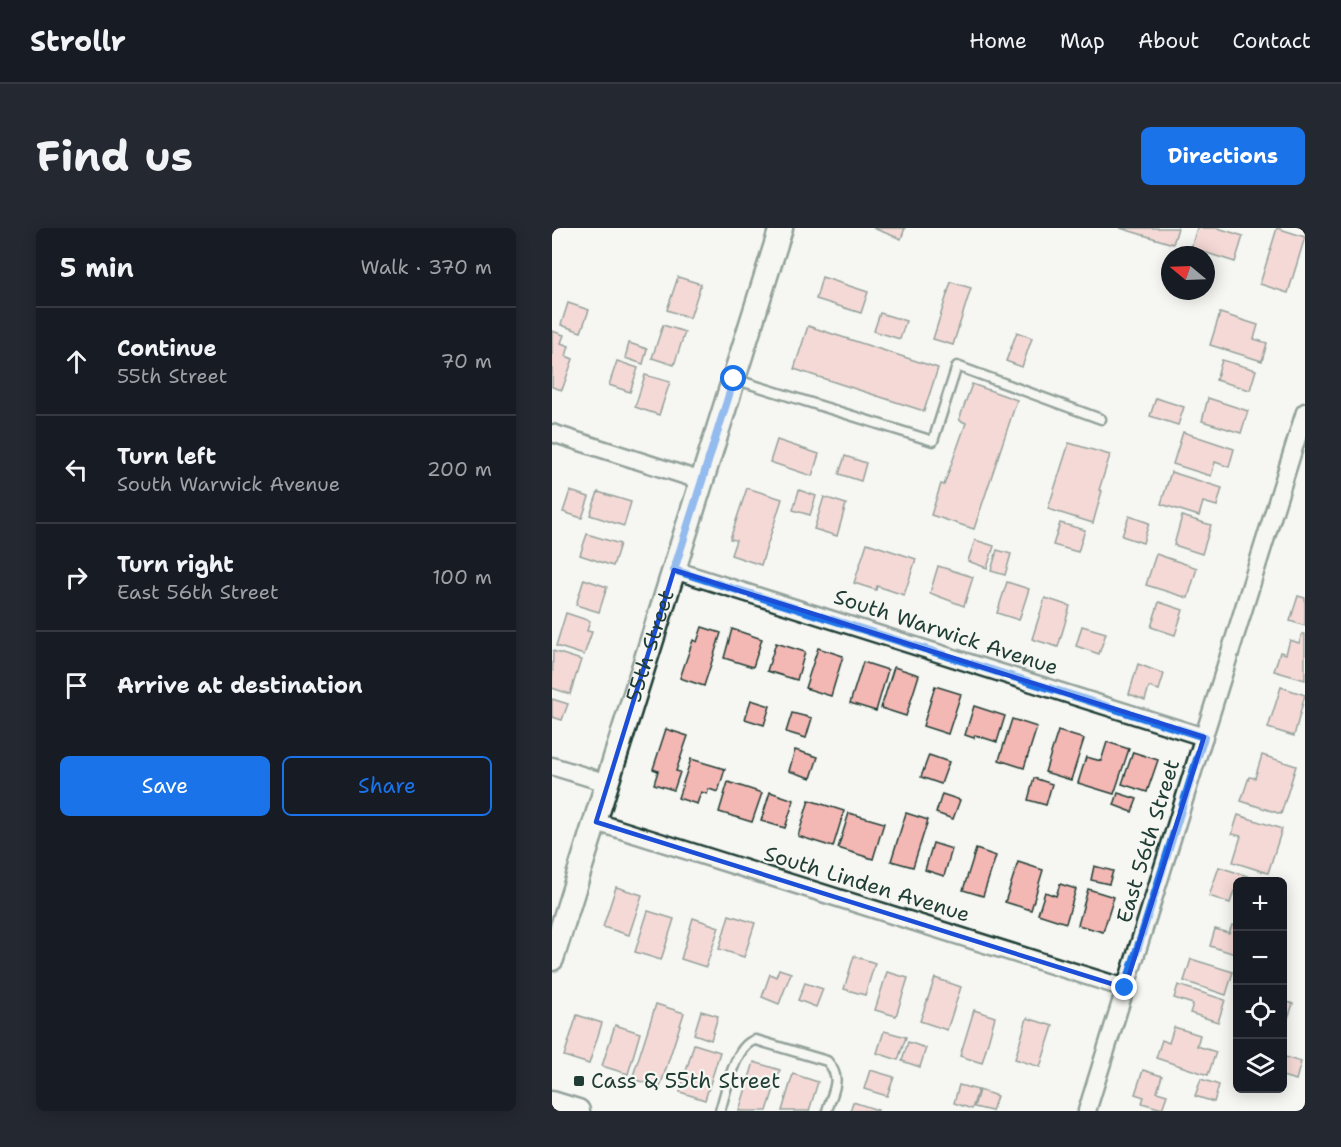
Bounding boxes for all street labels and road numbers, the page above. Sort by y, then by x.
street label: South Warwick Avenue [830,582,1062,682]
street label: 55th Street [619,586,681,706]
street label: East 56th Street [1110,756,1186,926]
street label: South Linden Avenue [761,839,973,929]

